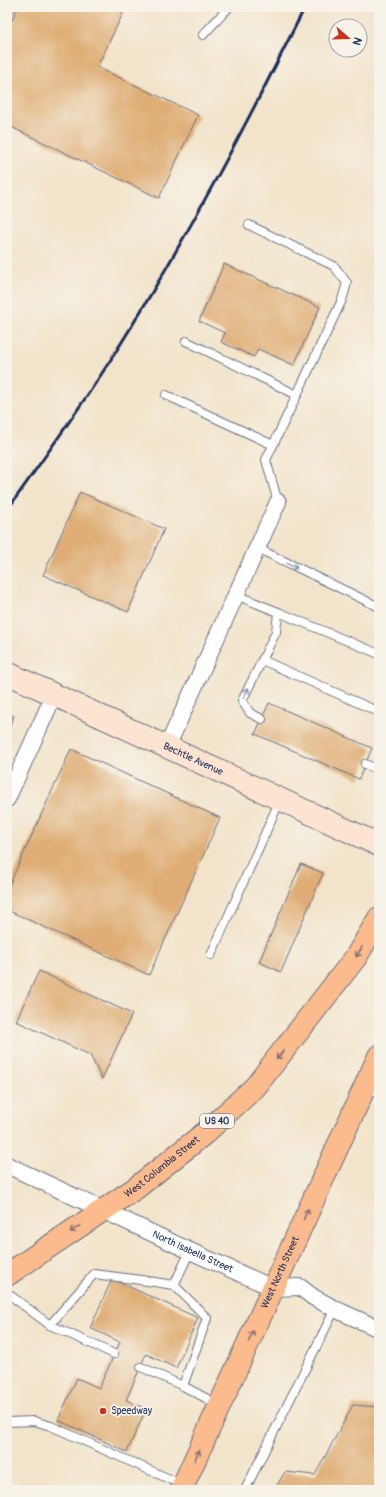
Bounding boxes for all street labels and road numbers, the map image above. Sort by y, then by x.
street label: Bechtle Avenue [161,740,225,778]
road number: US 40 [200,1114,234,1128]
street label: West Columbia Street [122,1133,203,1200]
street label: North Isabella Street [151,1228,236,1276]
street label: West North Street [259,1234,302,1311]

